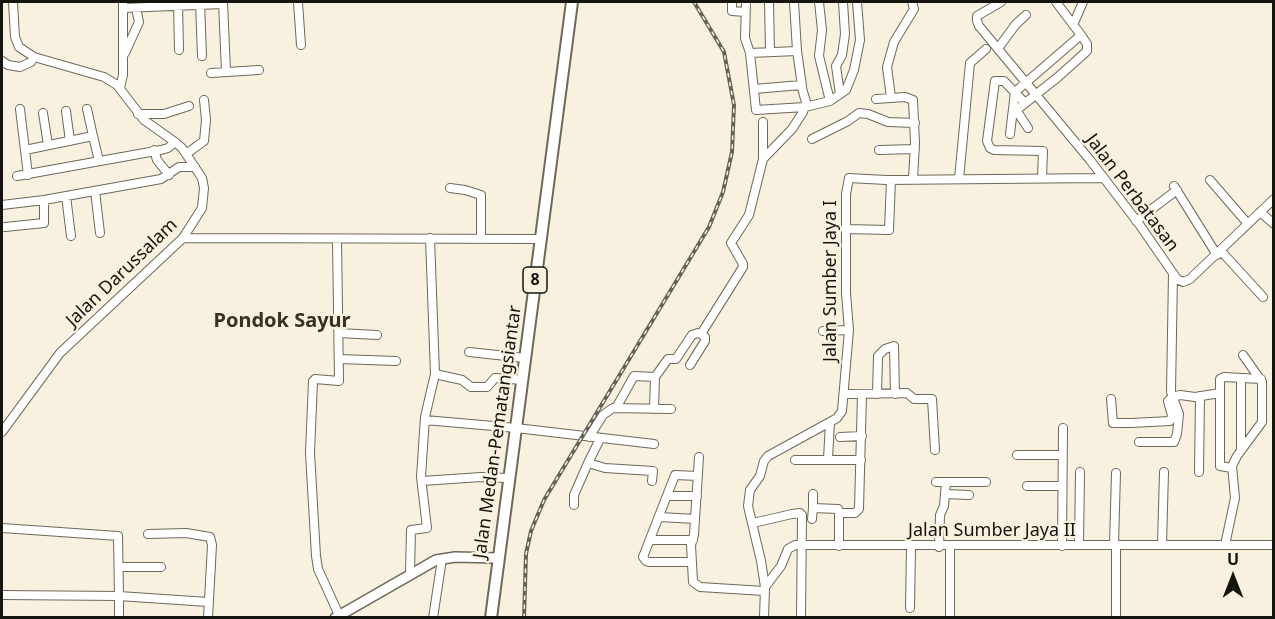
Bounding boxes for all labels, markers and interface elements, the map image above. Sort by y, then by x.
street label: Jalan Perbatasan [1081,130,1183,256]
street label: Jalan Sumber Jaya I [820,200,842,362]
street label: Jalan Darussalam [62,214,182,332]
road number: 8 [523,267,547,293]
street label: Jalan Medan-Pematangsiantar [470,304,526,560]
district label: Pondok Sayur [213,309,351,333]
street label: Jalan Sumber Jaya II [908,520,1076,542]
north arrow [1203,547,1263,607]
text: U [1227,548,1239,570]

